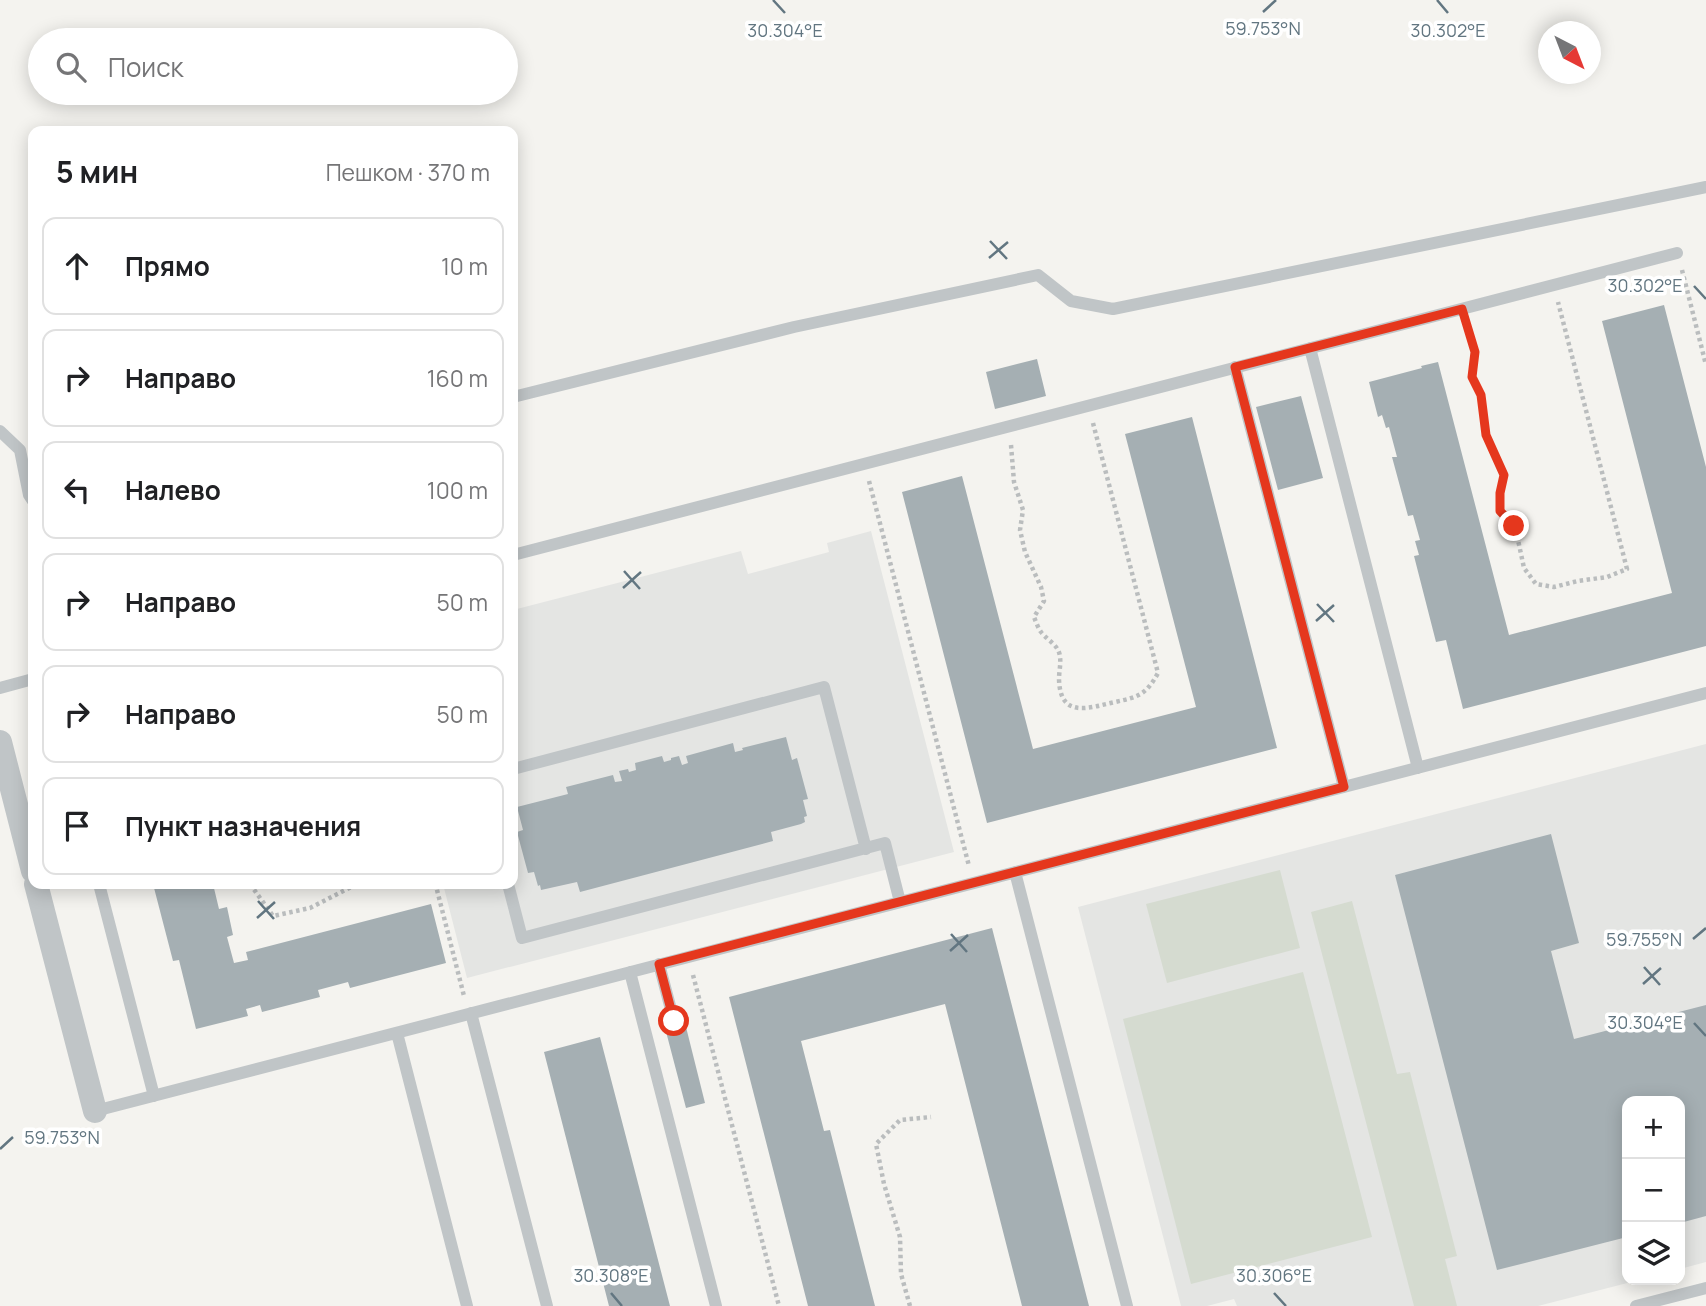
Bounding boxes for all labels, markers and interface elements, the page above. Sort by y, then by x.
text: 59.753°N [1225,16,1301,40]
text: 30.304°E [747,18,823,42]
text: 30.302°E [1410,18,1486,42]
north arrow [1538,21,1601,84]
search box [28,28,518,105]
icon: search [52,48,90,86]
text: Поиск [108,49,183,85]
text: 5 мин [56,151,138,192]
text: Пешком · 370 m [326,156,490,188]
icon: ahead [58,247,96,285]
text: Прямо [125,248,210,284]
text: 10 m [441,250,488,282]
text: 30.302°E [1607,273,1683,297]
icon: right [58,359,96,397]
text: Направо [125,360,236,396]
text: 160 m [427,362,488,394]
icon: left [58,471,96,509]
text: Налево [125,472,221,508]
text: 100 m [427,474,488,506]
route end [1498,510,1529,541]
icon: right [58,583,96,621]
text: Направо [125,584,236,620]
text: 50 m [437,586,488,618]
icon: right [58,695,96,733]
text: Направо [125,696,236,732]
text: 50 m [437,698,488,730]
icon: arrive [58,807,96,845]
text: Пункт назначения [125,808,361,844]
text: 59.755°N [1606,927,1682,951]
route start [658,1005,689,1036]
text: 30.304°E [1607,1010,1683,1034]
map controls [1622,1096,1685,1285]
button: + [1622,1096,1685,1159]
text: 59.753°N [24,1125,100,1149]
button: − [1622,1159,1685,1222]
button: layers [1622,1222,1685,1285]
text: 30.308°E [573,1263,649,1287]
text: 30.306°E [1236,1263,1312,1287]

